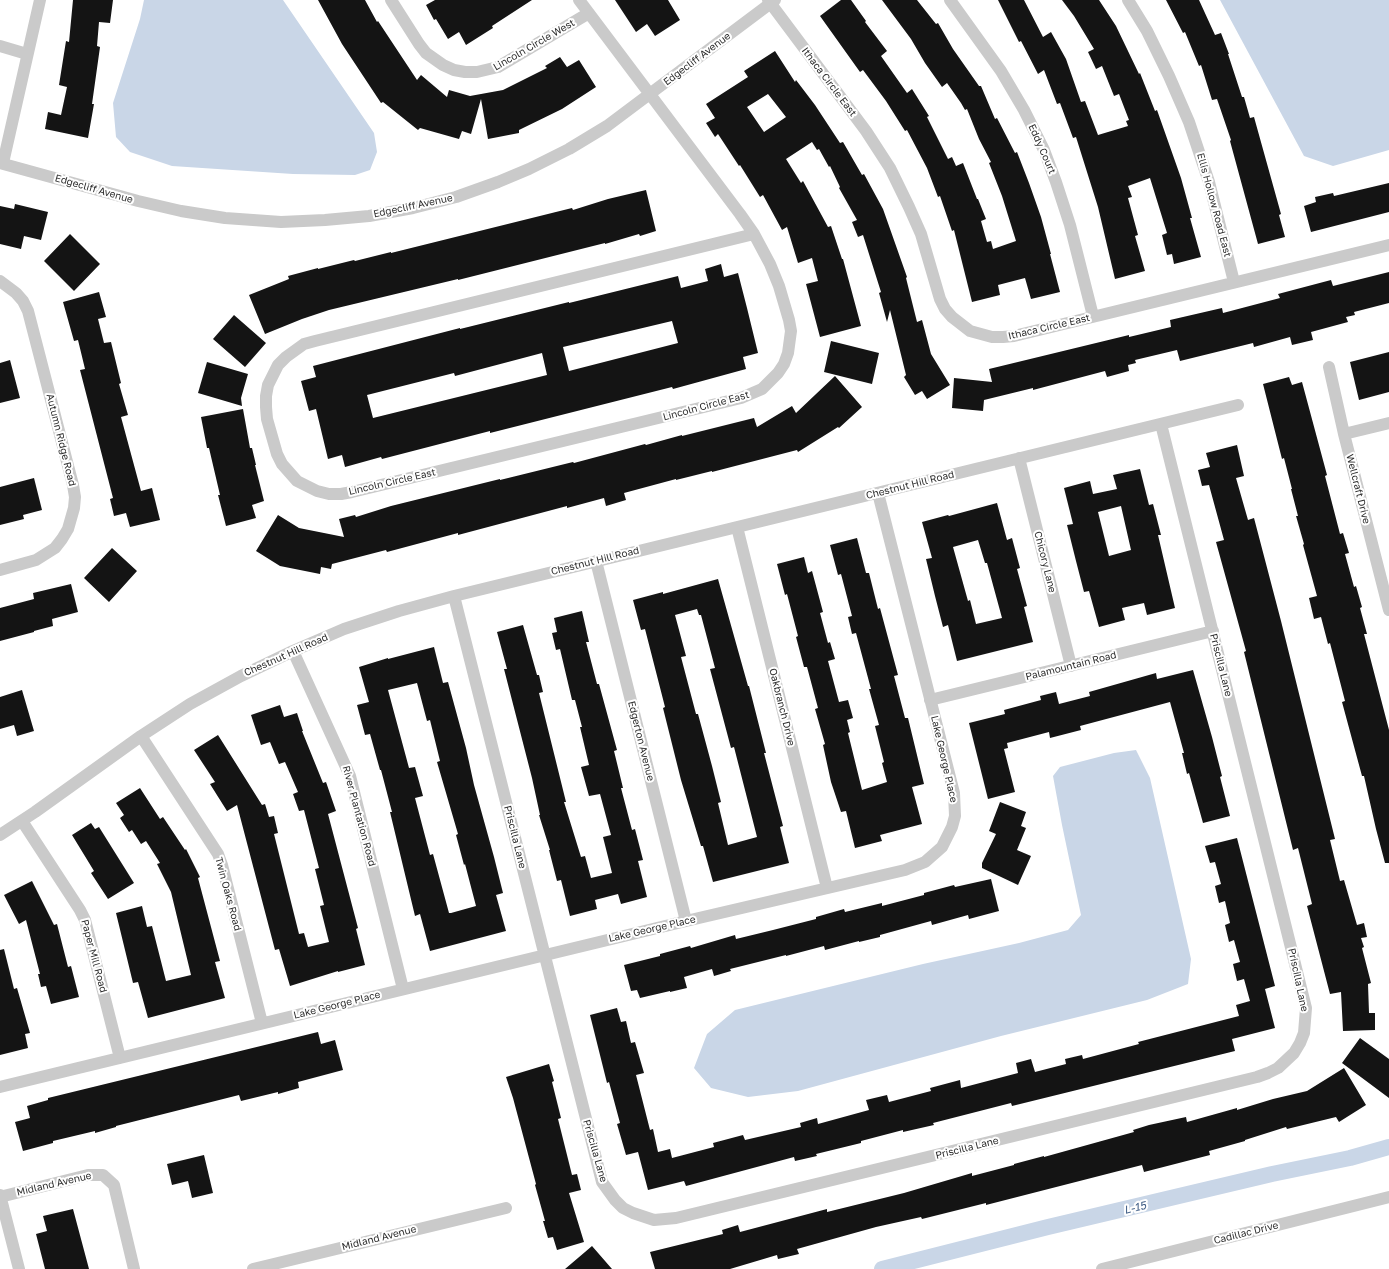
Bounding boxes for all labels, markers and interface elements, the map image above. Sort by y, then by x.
street label: Lincoln Circle West [491,17,577,73]
street label: Edgecliff Avenue [661,30,733,88]
street label: Ithaca Circle East [799,45,859,119]
street label: Eddy Court [1026,122,1058,176]
street label: Ellis Hollow Road East [1194,152,1234,258]
street label: Edgecliff Avenue [54,172,134,206]
street label: Edgecliff Avenue [372,192,454,220]
street label: Ithaca Circle East [1007,312,1091,342]
street label: Lincoln Circle East [662,389,750,423]
street label: Autumn Ridge Road [44,393,78,487]
street label: Wellcraft Drive [1344,453,1372,525]
street label: Lincoln Circle East [347,466,437,498]
street label: Chestnut Hill Road [865,468,955,502]
street label: Chicory Lane [1032,530,1058,594]
street label: Chestnut Hill Road [550,544,640,578]
street label: Chestnut Hill Road [242,631,330,679]
street label: Priscilla Lane [1207,632,1235,698]
street label: Palamountain Road [1024,649,1118,683]
street label: Oakbranch Drive [767,667,797,747]
street label: Edgerton Avenue [625,700,657,782]
street label: Lake George Place [928,714,960,804]
street label: River Plantation Road [340,764,378,868]
street label: Priscilla Lane [501,804,529,870]
street label: Twin Oaks Road [212,856,244,932]
street label: Lake George Place [607,913,697,945]
street label: Paper Mill Road [78,918,110,994]
street label: Priscilla Lane [1285,947,1311,1013]
street label: Lake George Place [292,988,382,1022]
street label: Priscilla Lane [580,1118,610,1184]
street label: Priscilla Lane [934,1134,1000,1162]
street label: Midland Avenue [15,1170,93,1198]
water label: L-15 [1123,1199,1147,1217]
street label: Cadillac Drive [1212,1219,1280,1247]
street label: Midland Avenue [340,1223,418,1253]

